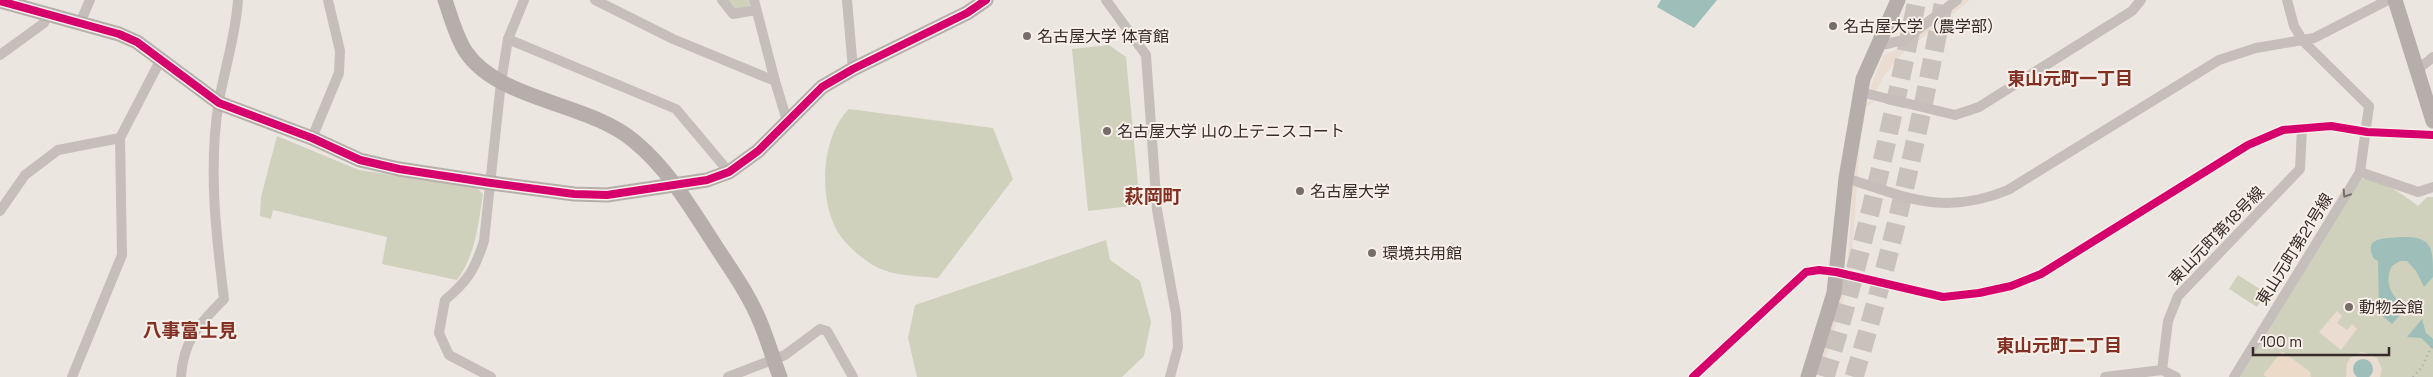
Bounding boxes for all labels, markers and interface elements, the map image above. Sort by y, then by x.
place label: 名古屋大学（農学部） [1843,16,2003,37]
marker: 名古屋大学（農学部） [1827,20,1839,32]
place label: 名古屋大学 体育館 [1037,26,1169,47]
marker: 名古屋大学 体育館 [1021,30,1033,42]
district label: 東山元町一丁目 [2007,67,2133,90]
place label: 名古屋大学 山の上テニスコート [1117,121,1345,142]
marker: 名古屋大学 山の上テニスコート [1101,125,1113,137]
place label: 名古屋大学 [1310,181,1390,202]
street label: 東山元町第18号線 [2164,182,2269,289]
district label: 萩岡町 [1124,184,1182,209]
marker: 名古屋大学 [1294,185,1306,197]
one-way arrow [2343,188,2352,198]
street label: 東山元町第21号線 [2252,189,2337,309]
place label: 環境共用館 [1382,243,1462,264]
marker: 環境共用館 [1366,247,1378,259]
place label: 動物会館 [2359,297,2423,318]
marker: 動物会館 [2343,301,2355,313]
district label: 八事富士見 [142,318,238,343]
scale bar [2253,324,2389,356]
text: 100 m [2260,332,2302,351]
district label: 東山元町二丁目 [1996,334,2122,357]

